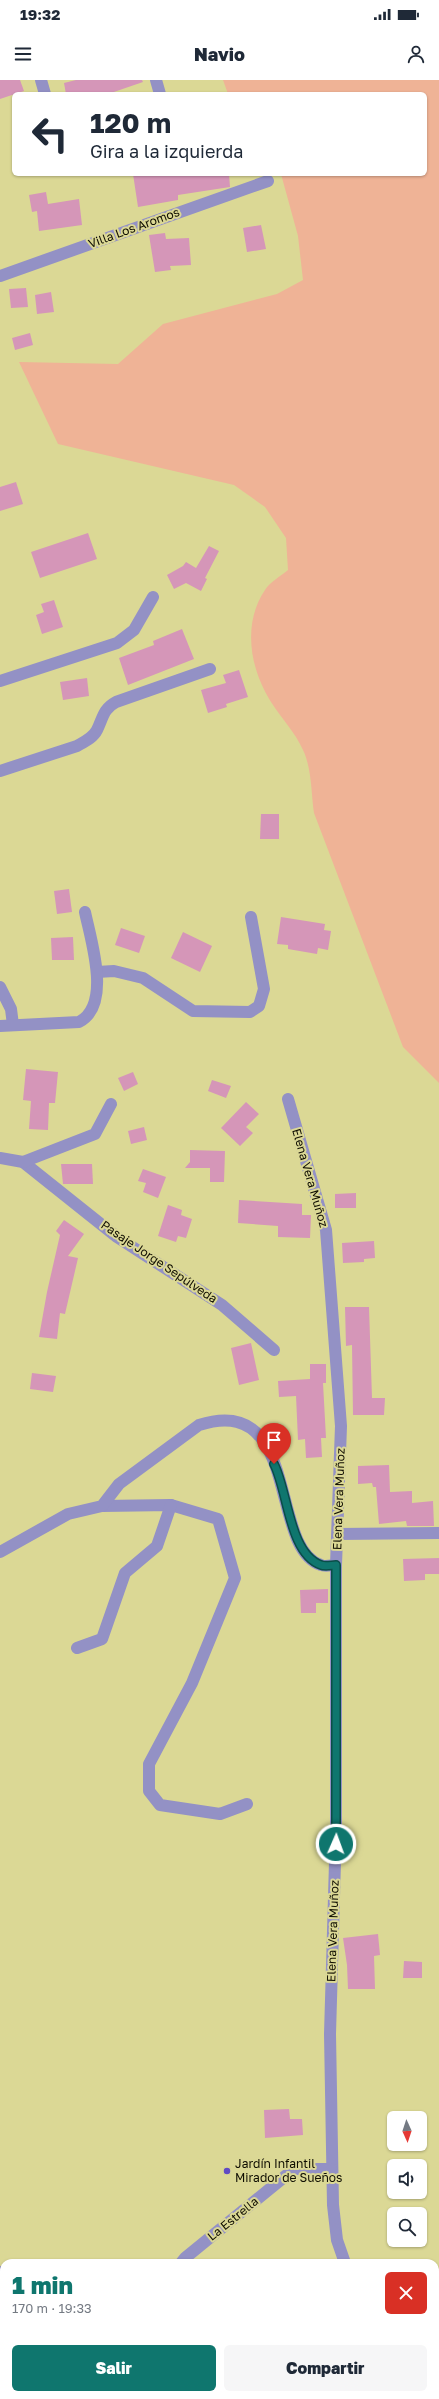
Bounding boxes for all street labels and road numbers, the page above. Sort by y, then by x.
street label: Villa Los Aromos [86,204,181,251]
street label: Elena Vera Muñoz [289,1127,332,1229]
street label: Pasaje Jorge Sepúlveda [98,1217,220,1306]
street label: Elena Vera Muñoz [329,1448,348,1550]
street label: Elena Vera Muñoz [323,1880,342,1982]
street label: La Estrella [204,2194,261,2244]

